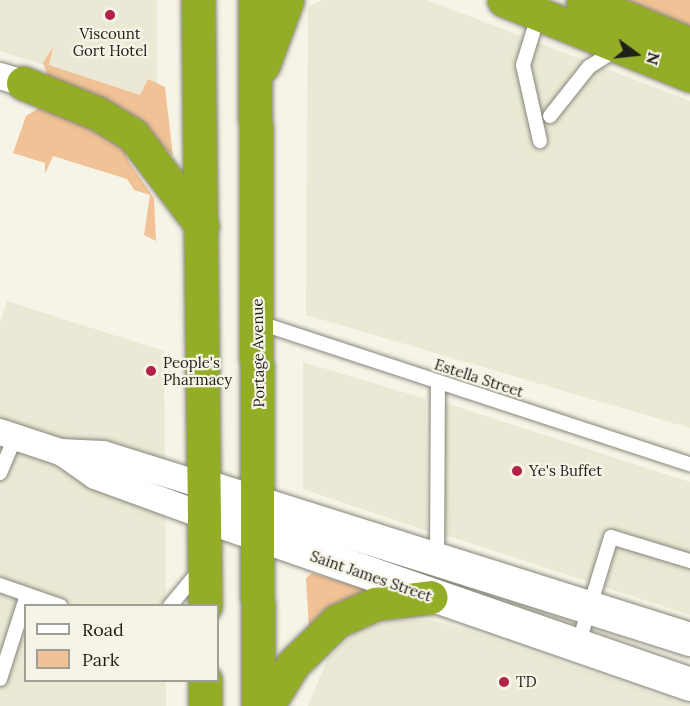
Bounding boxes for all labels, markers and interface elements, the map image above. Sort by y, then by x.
marker: Viscount Gort Hotel [103,8,117,22]
place label: Viscount Gort Hotel [73,24,147,59]
north arrow [606,24,666,84]
text: N [642,50,665,67]
street label: Portage Avenue [248,298,268,408]
place label: People's Pharmacy [163,353,232,388]
street label: Estella Street [432,355,526,401]
marker: People's Pharmacy [144,364,158,378]
place label: Ye's Buffet [529,462,602,480]
marker: Ye's Buffet [510,464,524,478]
street label: Saint James Street [308,547,434,605]
legend [24,604,219,682]
text: Road [82,618,124,641]
text: Park [82,648,119,671]
place label: TD [516,673,537,691]
marker: TD [497,675,511,689]

